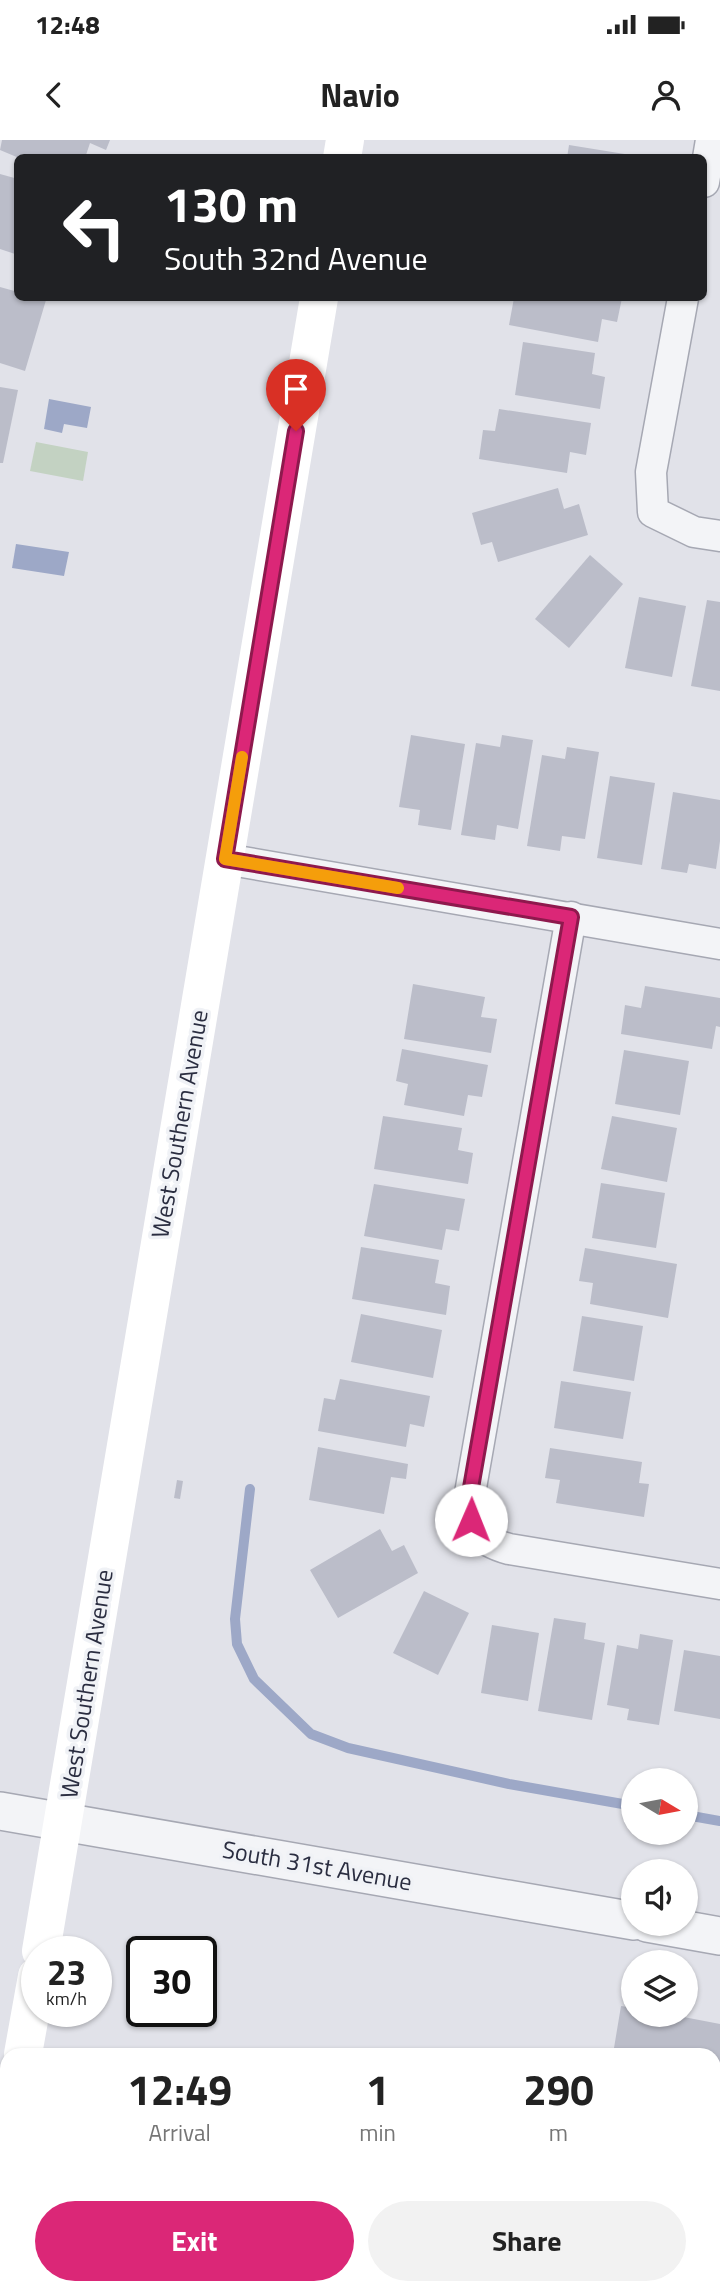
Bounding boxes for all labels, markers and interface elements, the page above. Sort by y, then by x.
text: 12:48 [35,5,100,44]
text: Navio [320,71,400,119]
icon: back [35,76,73,114]
icon: person [647,76,685,114]
text: 130 m [164,166,298,241]
icon: left [49,182,140,273]
text: South 32nd Avenue [164,234,428,282]
pin [266,359,326,431]
icon: arrive [277,370,315,408]
street label: West Southern Avenue [141,1007,217,1241]
position arrow [434,1483,508,1557]
street label: West Southern Avenue [50,1567,122,1801]
north arrow [621,1768,698,1844]
map controls [621,1768,698,2027]
street label: South 31st Avenue [220,1831,415,1899]
button: sound [621,1859,698,1936]
speed limit sign: 30 [126,1936,217,2027]
text: 23 [47,1945,86,1999]
button: layers [621,1950,698,2027]
text: km/h [46,1985,87,2012]
text: 12:49 [127,2057,232,2121]
text: 1 [366,2057,389,2121]
text: 290 [523,2057,594,2121]
text: Arrival [148,2115,211,2150]
text: min [359,2115,396,2150]
text: m [549,2115,568,2150]
button: Exit [35,2201,354,2281]
button: Share [368,2201,686,2281]

